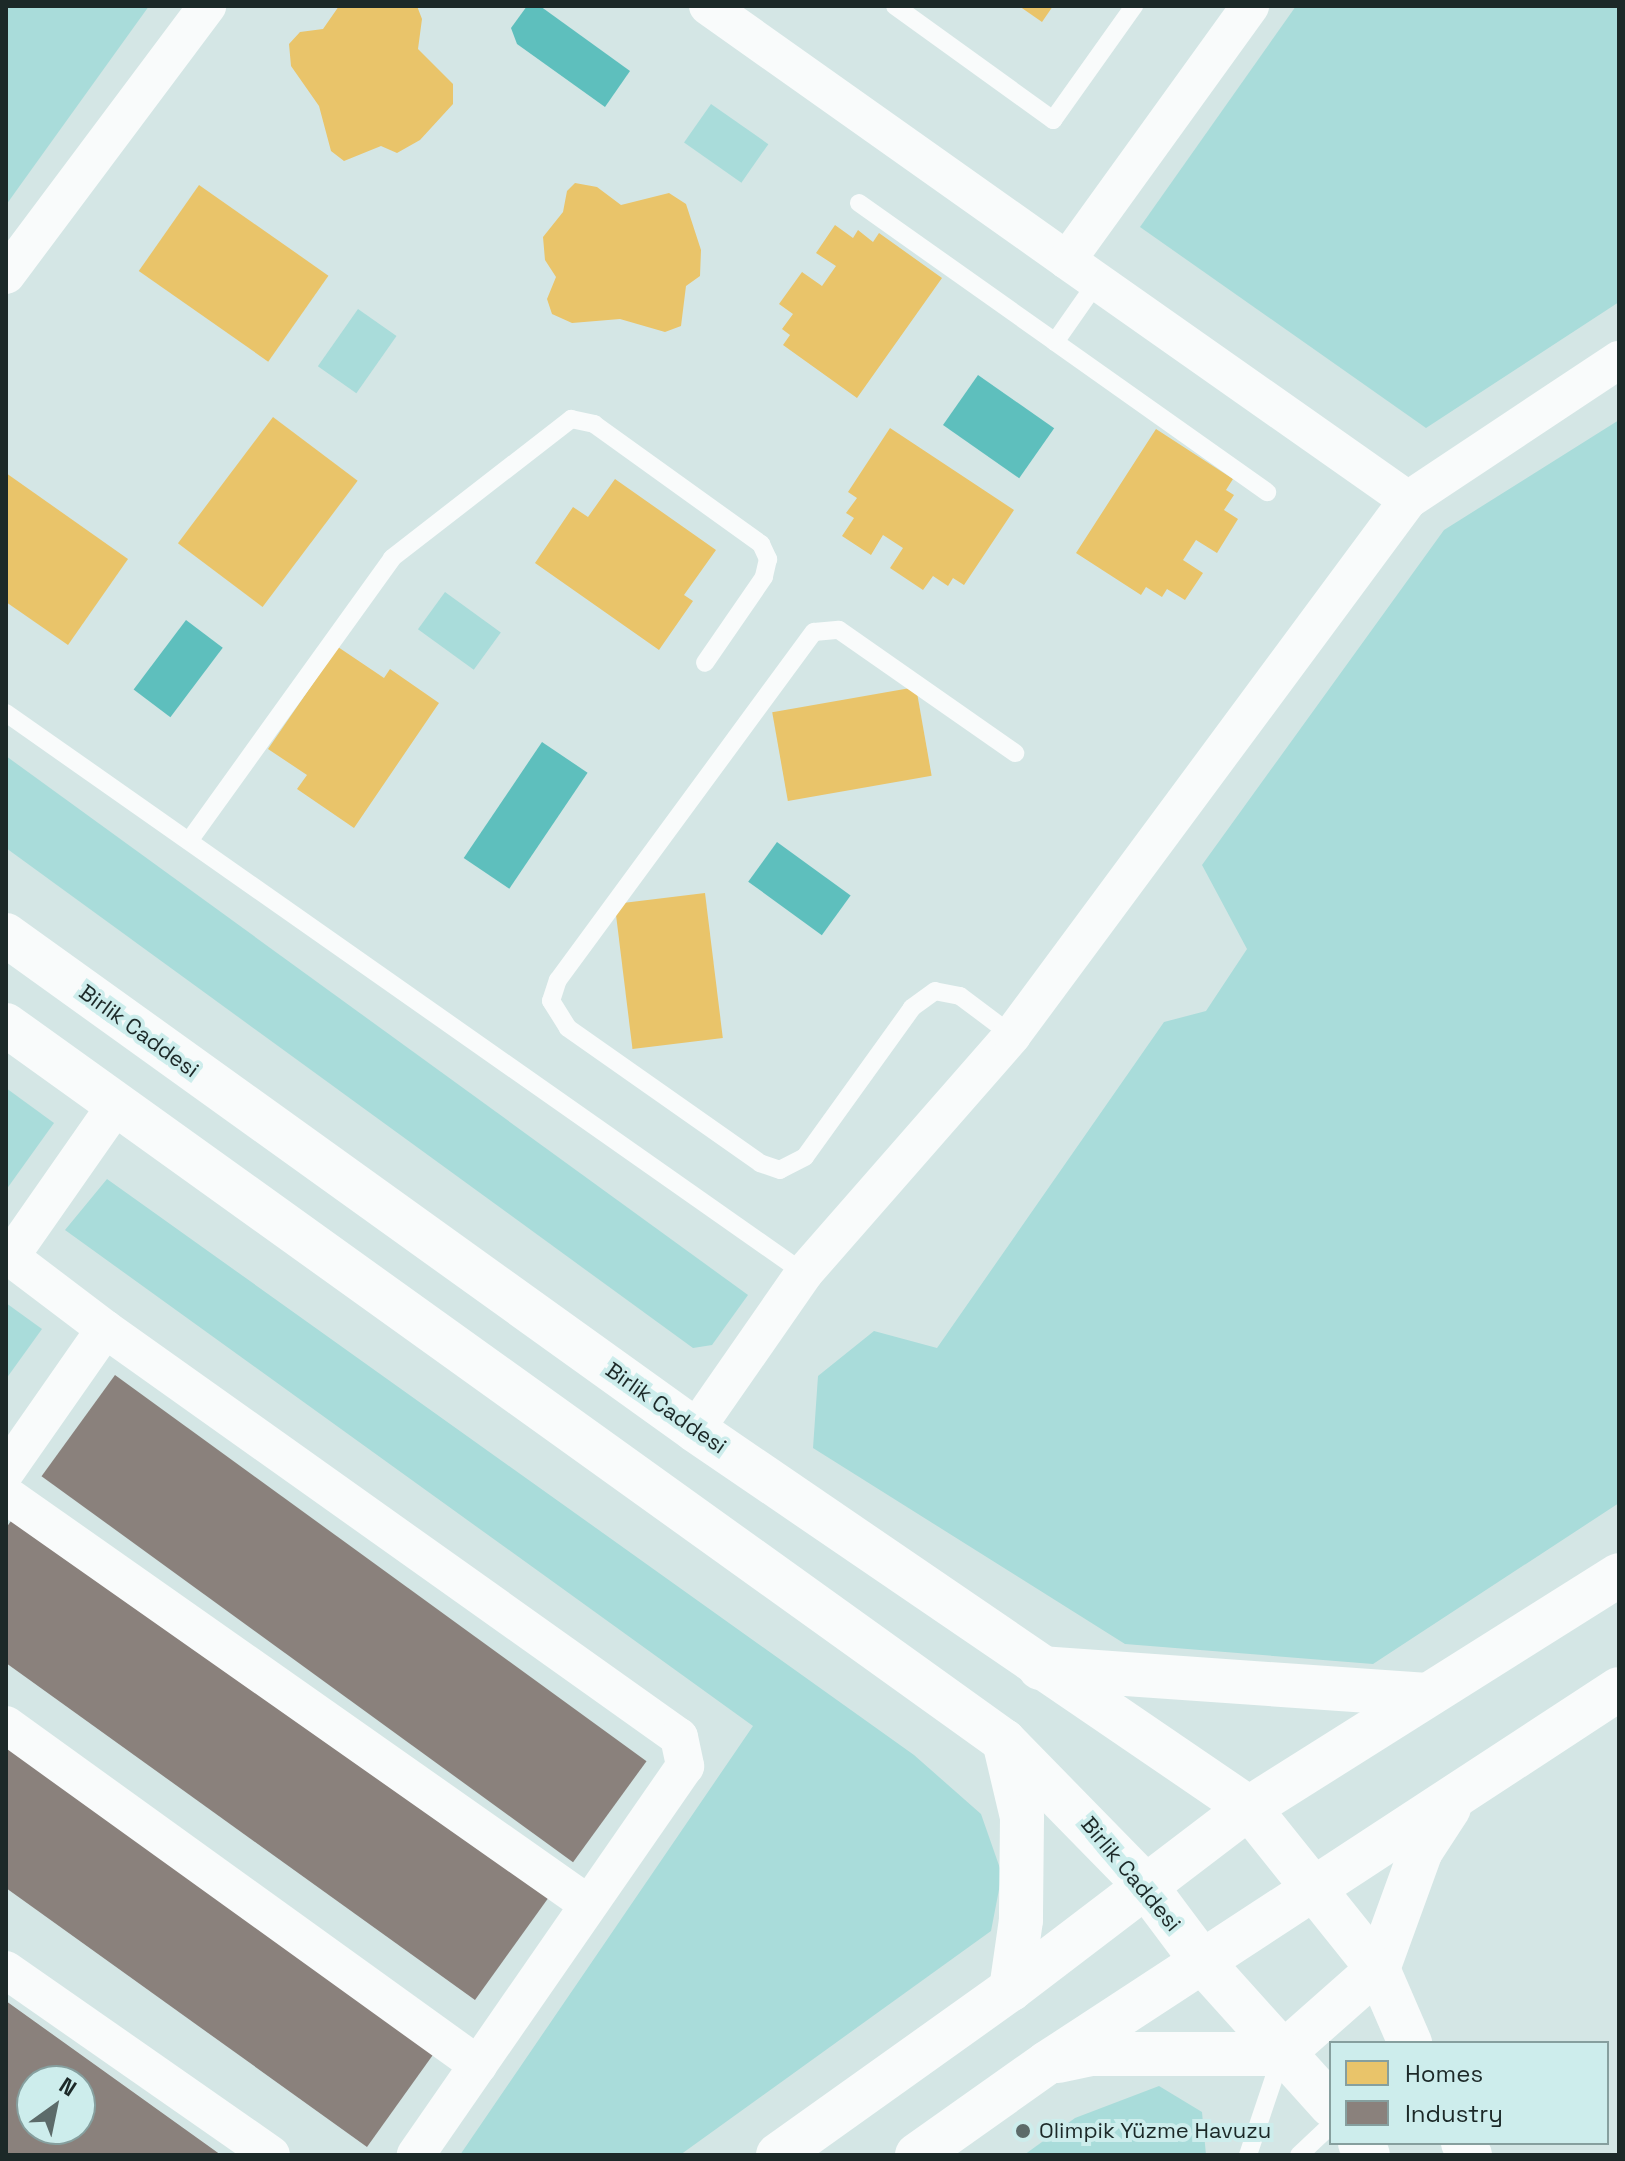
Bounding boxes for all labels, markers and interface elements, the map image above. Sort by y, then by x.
street label: Birlik Caddesi [74,979,204,1083]
street label: Birlik Caddesi [601,1357,731,1459]
street label: Birlik Caddesi [1075,1811,1187,1937]
legend [1329,2041,1609,2145]
text: Homes [1405,2058,1483,2089]
north arrow [16,2065,96,2145]
text: N [54,2071,82,2102]
text: Industry [1405,2098,1503,2129]
place label: Olimpik Yüzme Havuzu [1039,2118,1272,2144]
marker: Olimpik Yüzme Havuzu [1014,2122,1032,2140]

